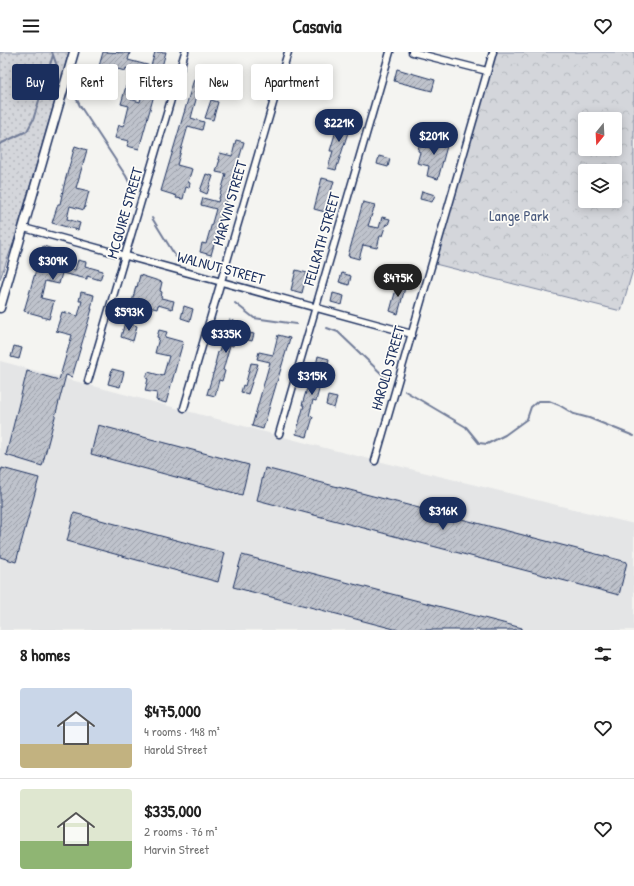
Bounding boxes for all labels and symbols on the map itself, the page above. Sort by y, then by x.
pin: $221K [311,109,367,143]
north arrow [578,112,622,156]
pin: $201K [406,122,462,156]
street label: MARVIN STREET [207,157,252,248]
street label: MCGUIRE STREET [101,164,148,261]
street label: FELLRATH STREET [298,189,345,289]
park label: Lange Park [489,205,549,226]
street label: WALNUT STREET [175,246,268,290]
pin: $309K [25,247,81,281]
pin: $475K [370,264,426,298]
pin: $593K [101,298,157,332]
pin: $335K [198,320,254,354]
street label: HAROLD STREET [365,322,410,412]
pin: $315K [284,362,340,396]
pin: $316K [415,497,471,531]

